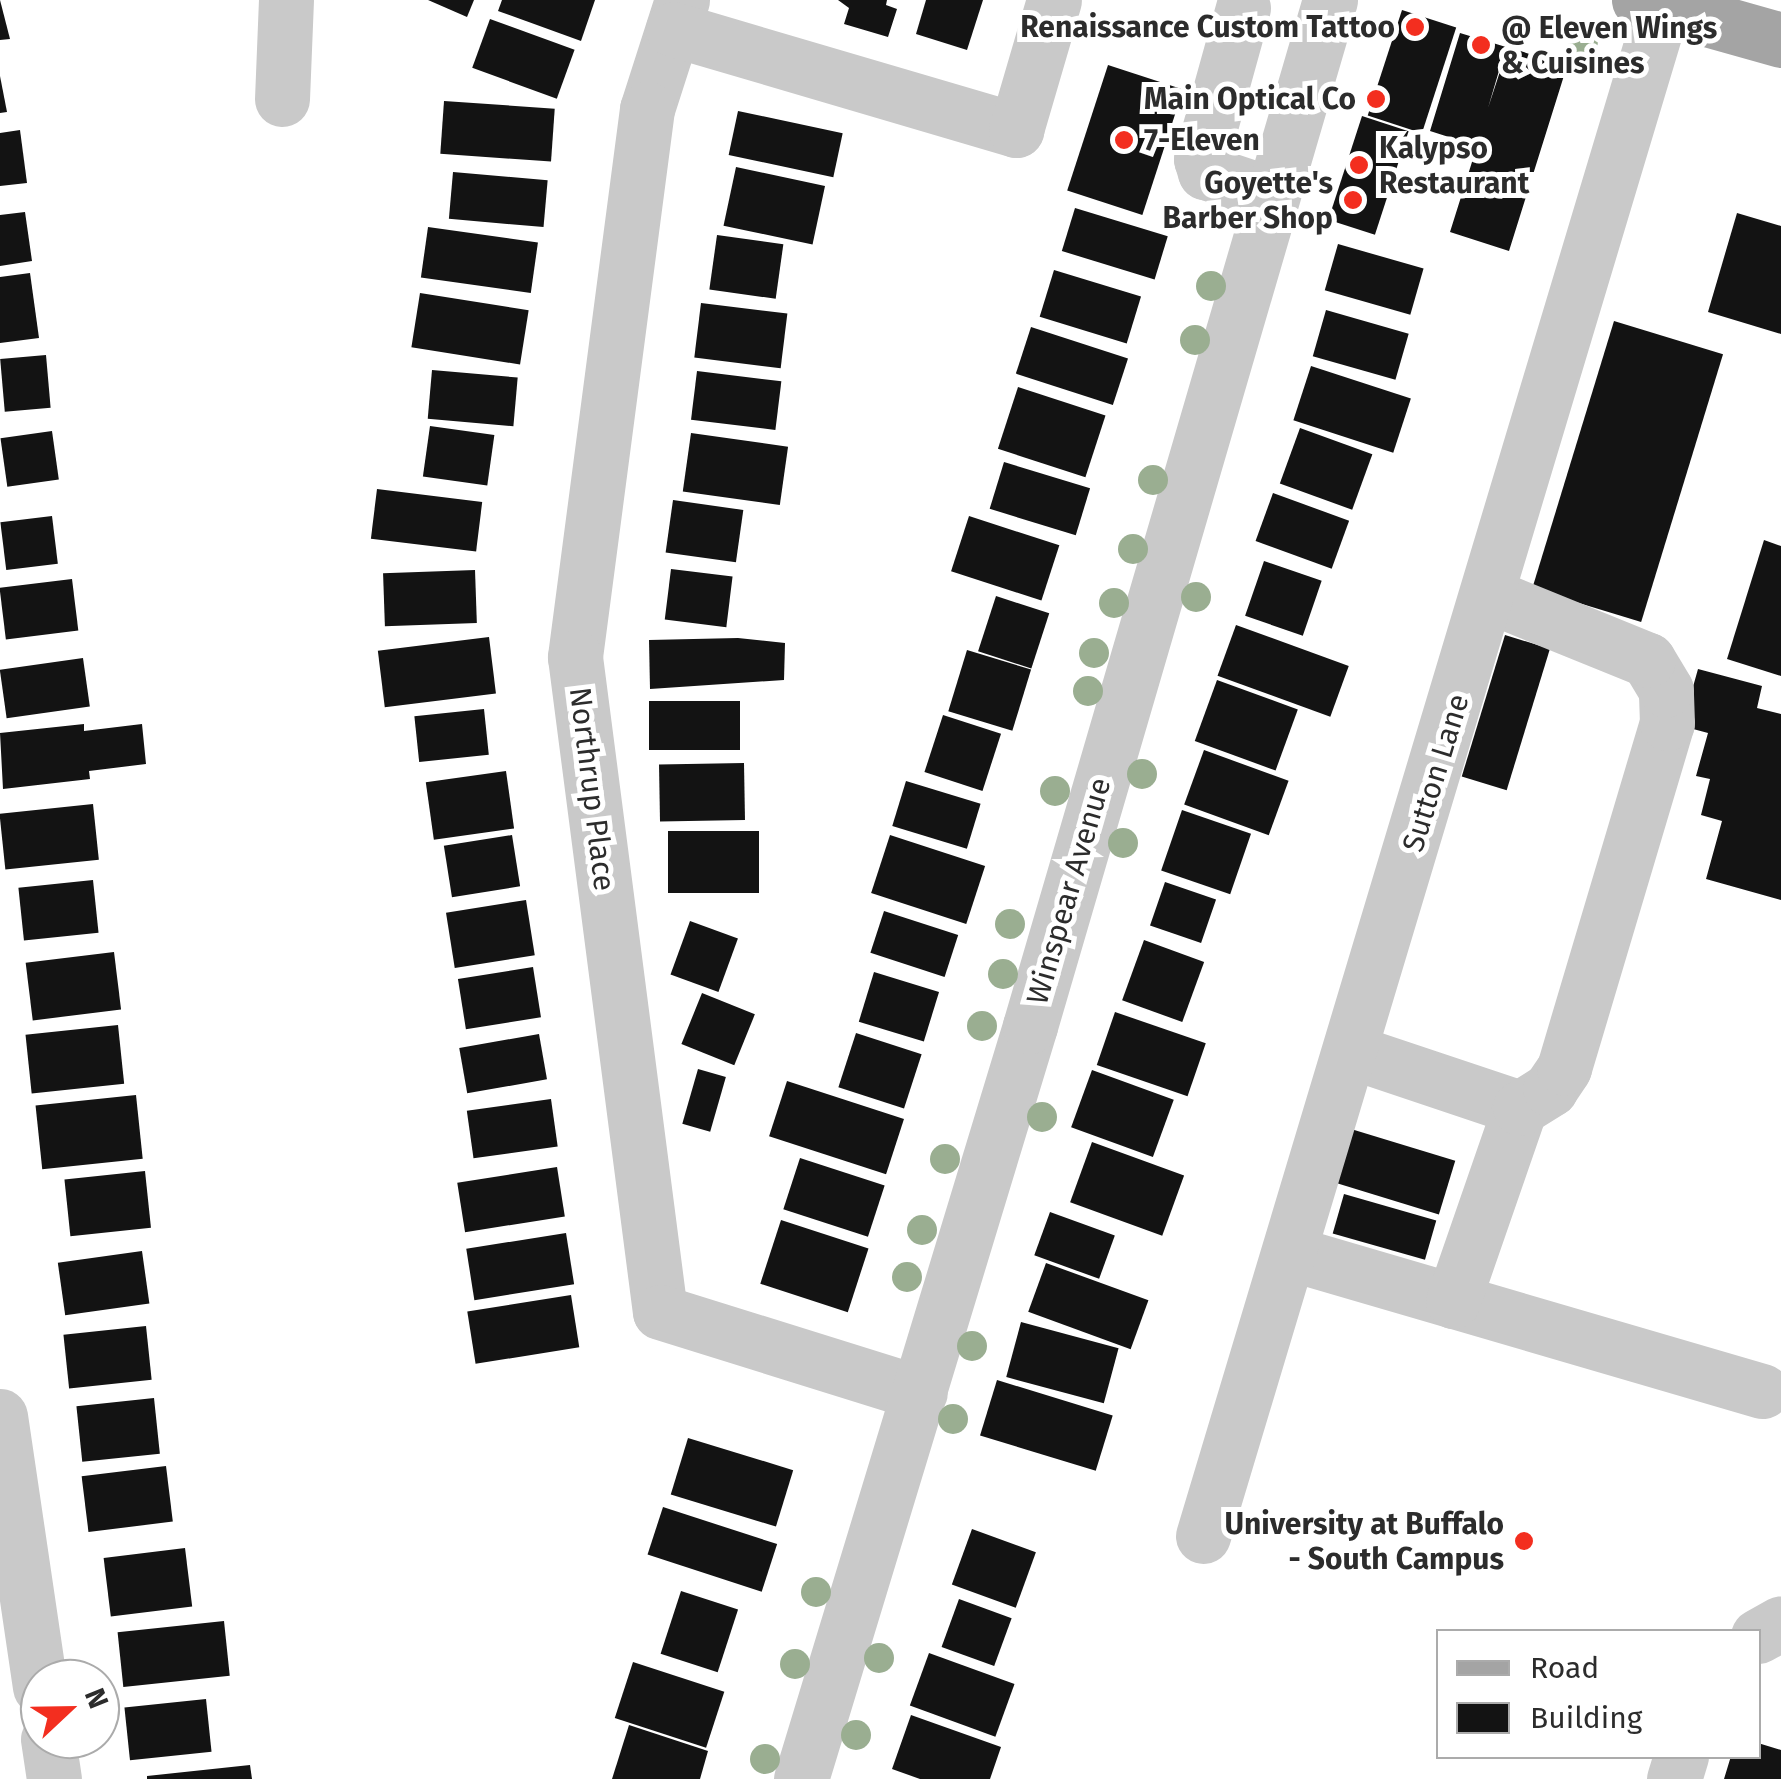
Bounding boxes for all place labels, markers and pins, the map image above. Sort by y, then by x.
place label: Renaissance Custom Tattoo [1020,9,1395,45]
place label: @ Eleven Wings & Cuisines [1501,10,1717,80]
marker: Renaissance Custom Tattoo [1404,16,1426,38]
marker: @ Eleven Wings & Cuisines [1470,34,1492,56]
place label: Main Optical Co [1144,81,1356,117]
marker: Main Optical Co [1365,88,1387,110]
place label: 7-Eleven [1144,122,1260,158]
marker: 7-Eleven [1113,129,1135,151]
place label: Kalypso Restaurant [1379,130,1529,200]
marker: Kalypso Restaurant [1348,154,1370,176]
place label: Goyette's Barber Shop [1163,165,1333,236]
marker: Goyette's Barber Shop [1342,189,1364,211]
place label: University at Buffalo - South Campus [1224,1506,1504,1576]
marker: University at Buffalo - South Campus [1513,1530,1535,1552]

